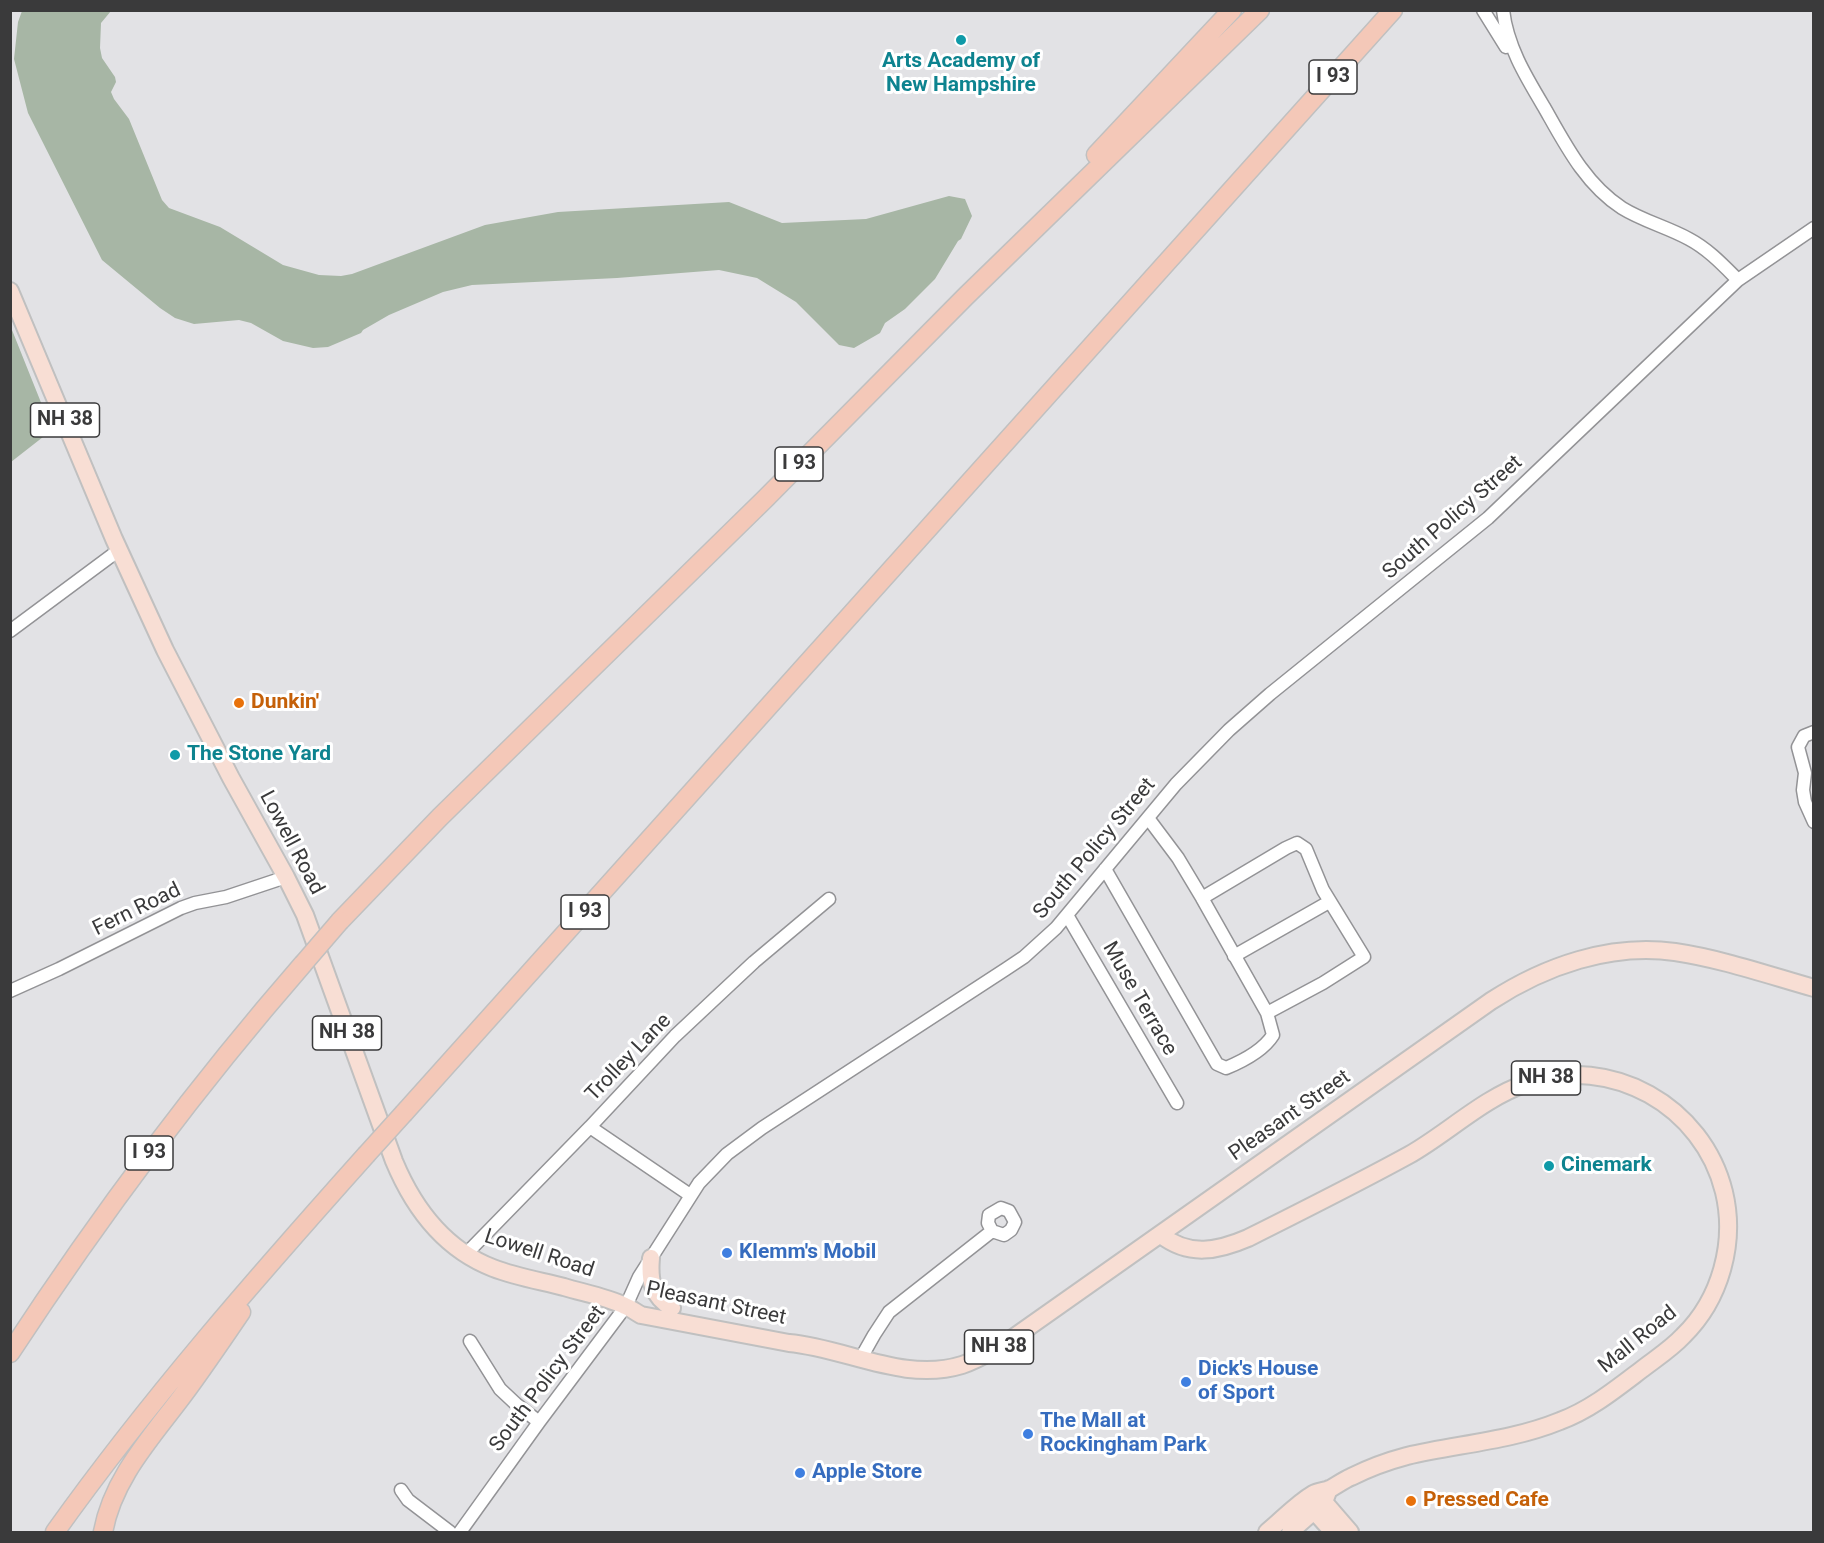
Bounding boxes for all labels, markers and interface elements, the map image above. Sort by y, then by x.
marker: Arts Academy of New Hampshire [954,33,968,47]
place label: Arts Academy of New Hampshire [882,49,1040,99]
road number: I 93 [1309,60,1357,94]
road number: NH 38 [31,403,100,437]
road number: I 93 [775,447,823,481]
street label: South Policy Street [1378,451,1528,585]
place label: Dunkin' [251,690,319,716]
marker: Dunkin' [232,696,246,710]
place label: The Stone Yard [187,742,331,768]
marker: The Stone Yard [168,748,182,762]
street label: South Policy Street [1029,773,1161,925]
street label: Lowell Road [253,787,329,899]
street label: Fern Road [89,878,185,942]
road number: I 93 [561,895,609,929]
street label: Muse Terrace [1096,938,1182,1060]
street label: Trolley Lane [581,1009,677,1107]
road number: NH 38 [312,1016,382,1050]
road number: NH 38 [1512,1061,1580,1095]
street label: Pleasant Street [1225,1065,1355,1167]
road number: I 93 [125,1136,173,1170]
place label: Cinemark [1561,1153,1652,1179]
marker: Cinemark [1542,1159,1556,1173]
street label: Lowell Road [481,1224,597,1284]
place label: Klemm's Mobil [739,1240,876,1266]
marker: Klemm's Mobil [720,1246,734,1260]
street label: Pleasant Street [644,1277,788,1331]
street label: South Policy Street [485,1301,611,1457]
street label: Mall Road [1594,1301,1682,1379]
road number: NH 38 [964,1330,1034,1364]
place label: Dick's House of Sport [1198,1357,1318,1407]
marker: Dick's House of Sport [1179,1375,1193,1389]
place label: The Mall at Rockingham Park [1040,1409,1207,1459]
marker: The Mall at Rockingham Park [1021,1427,1035,1441]
place label: Apple Store [812,1460,922,1486]
marker: Apple Store [793,1466,807,1480]
place label: Pressed Cafe [1423,1488,1549,1514]
marker: Pressed Cafe [1404,1494,1418,1508]

